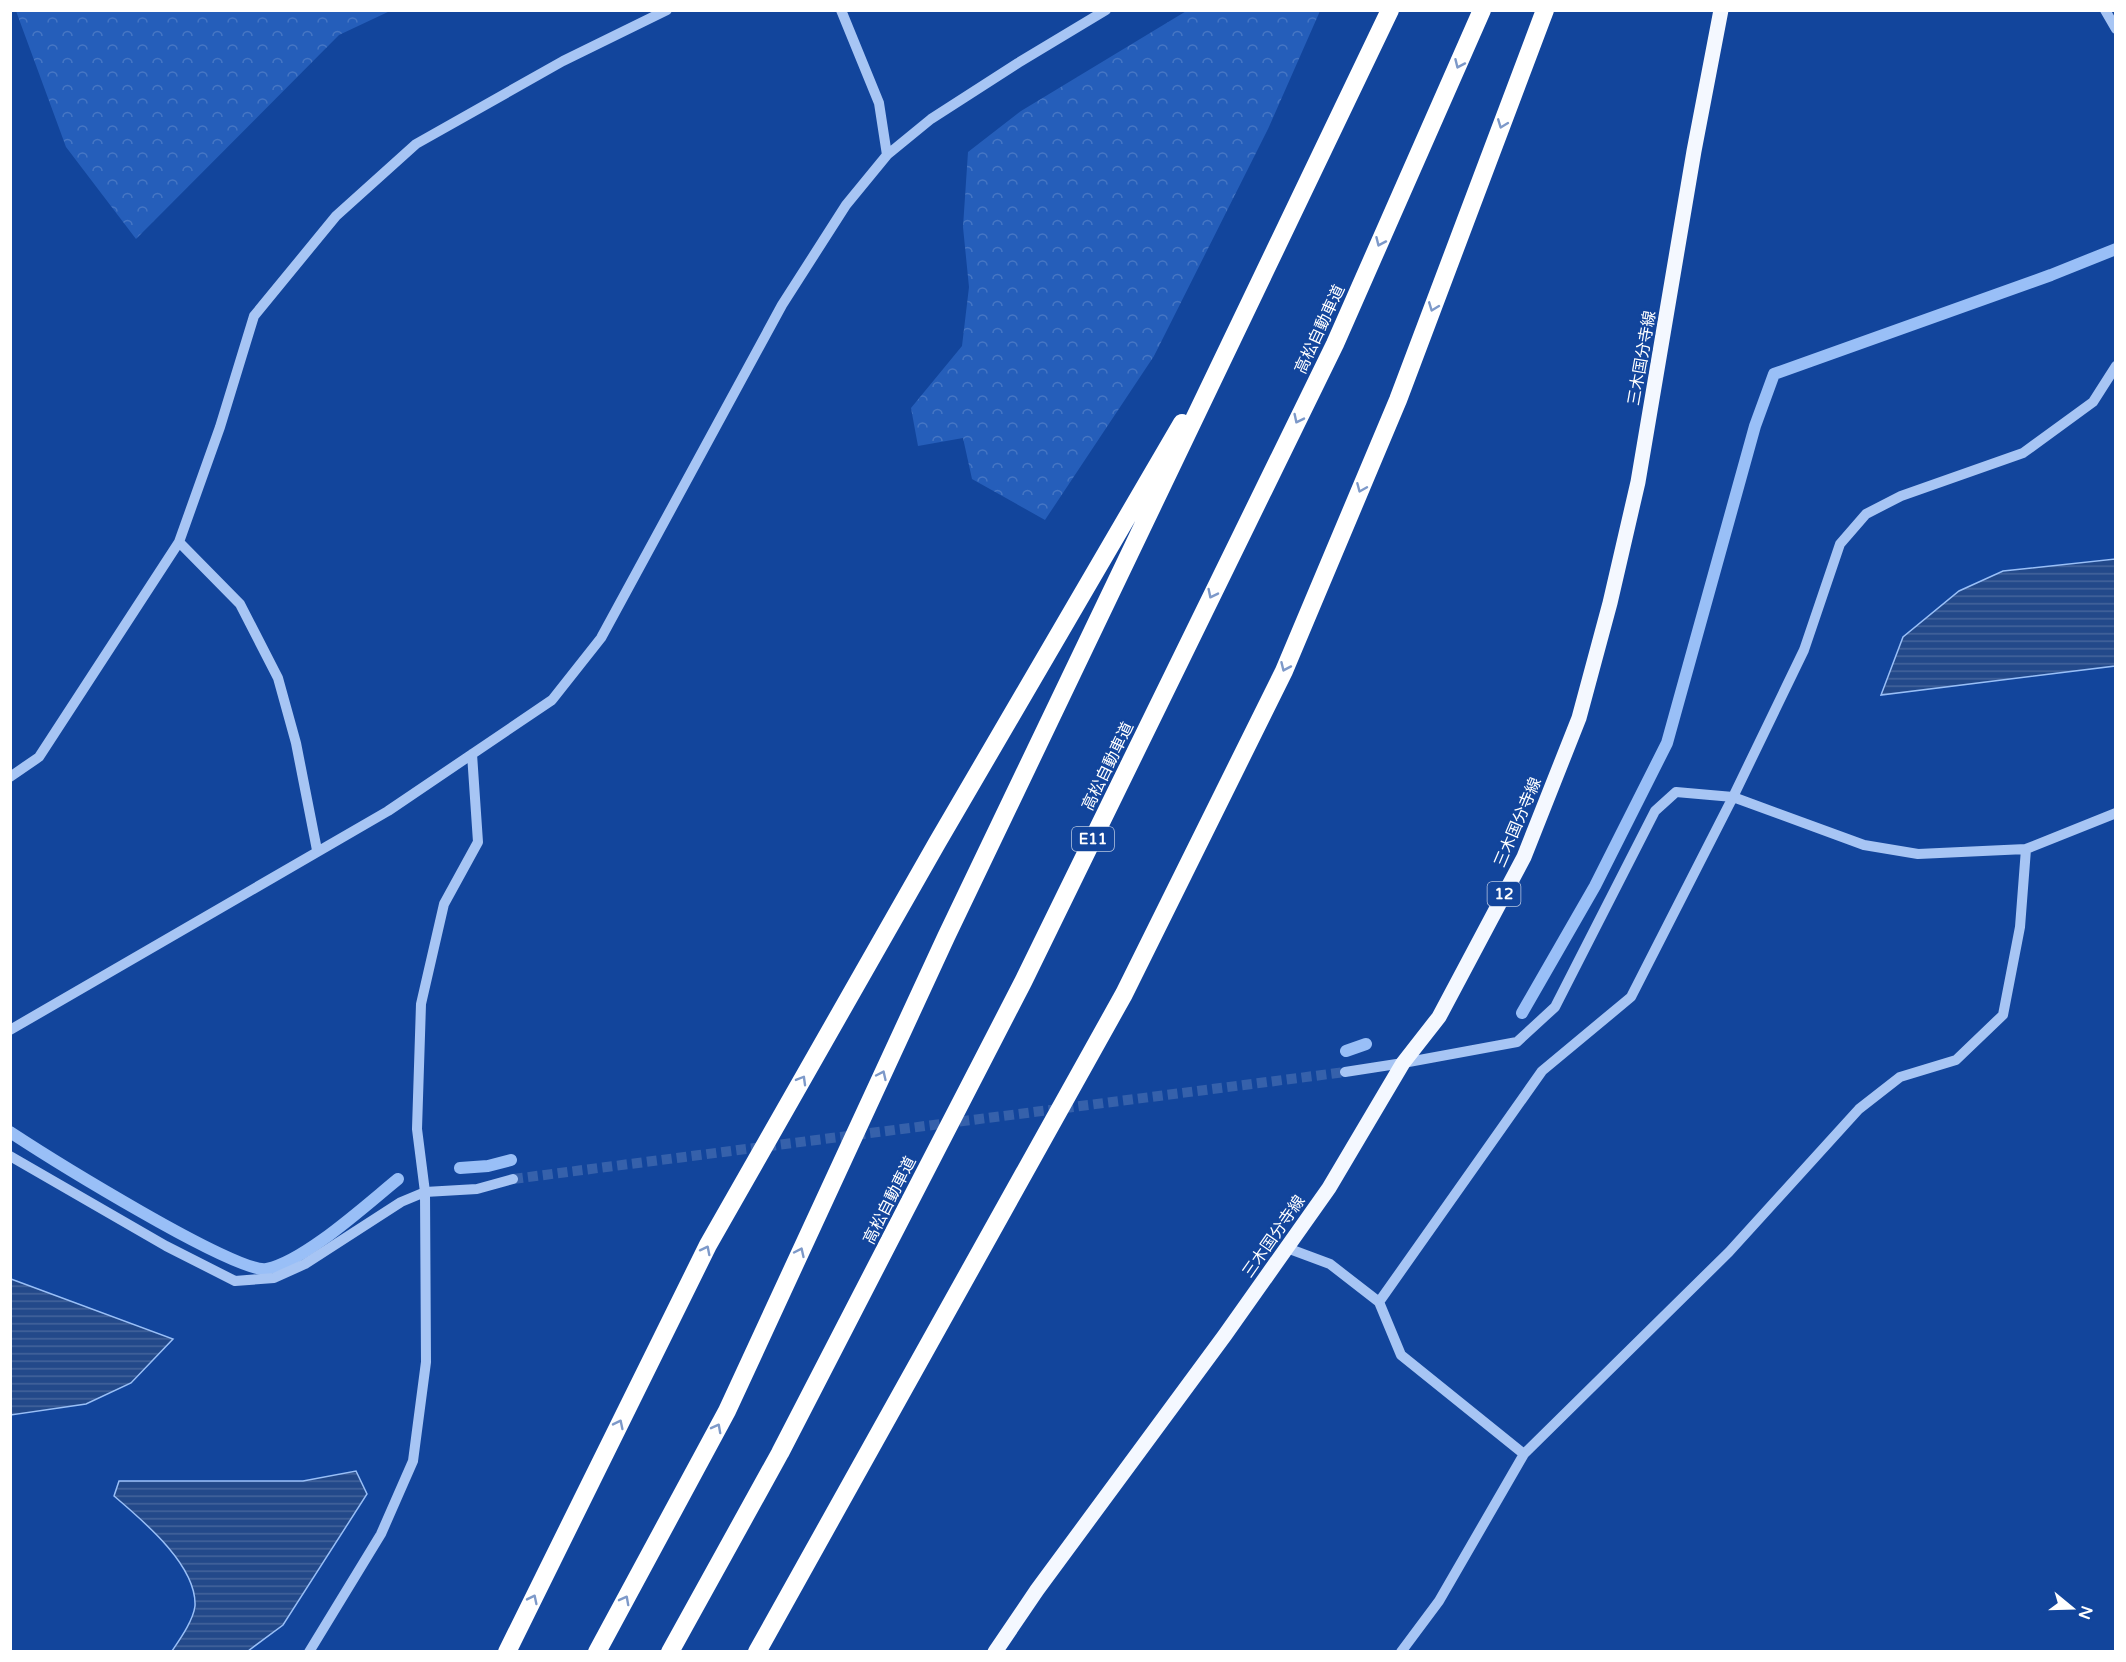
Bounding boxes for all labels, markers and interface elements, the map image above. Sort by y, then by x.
one-way arrow [1454,58,1466,69]
one-way arrow [1497,118,1509,129]
one-way arrow [1375,236,1387,247]
street label: 高松自動車道 [1291,282,1349,377]
one-way arrow [1428,301,1441,311]
street label: 三木国分寺線 [1624,309,1660,407]
one-way arrow [1294,413,1306,424]
one-way arrow [1356,481,1368,492]
one-way arrow [1208,588,1220,599]
one-way arrow [1281,661,1293,672]
street label: 高松自動車道 [1078,719,1138,814]
street label: 三木国分寺線 [1490,774,1546,870]
road number: E11 [1072,827,1114,851]
road number: 12 [1488,882,1520,906]
one-way arrow [875,1071,887,1082]
one-way arrow [795,1076,806,1086]
street label: 高松自動車道 [859,1153,921,1248]
street label: 三木国分寺線 [1238,1192,1310,1282]
one-way arrow [699,1245,710,1256]
one-way arrow [793,1247,805,1258]
one-way arrow [612,1420,624,1431]
one-way arrow [710,1424,721,1435]
north arrow [2042,1578,2102,1638]
one-way arrow [525,1594,537,1605]
one-way arrow [618,1596,629,1606]
text: N [2074,1603,2097,1622]

